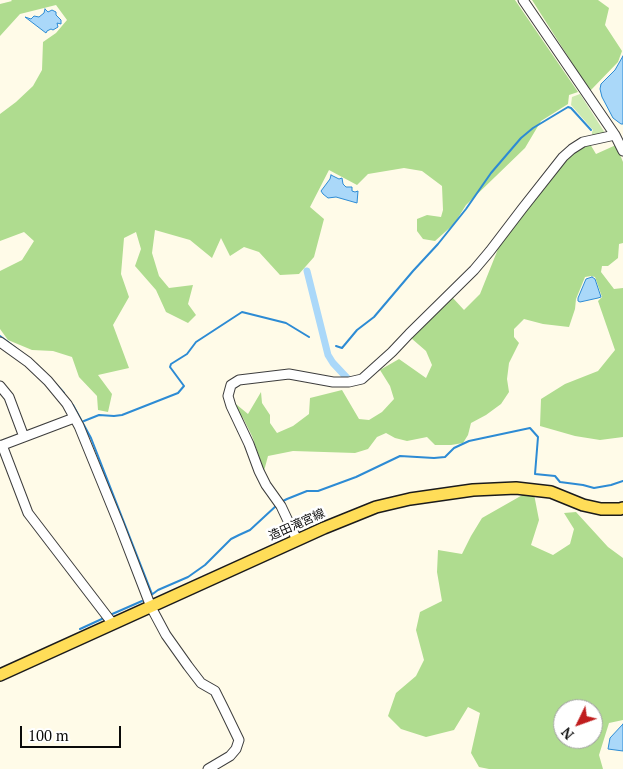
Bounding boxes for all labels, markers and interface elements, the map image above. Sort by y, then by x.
street label: 造田滝宮線 [267,506,327,544]
north arrow [553,699,603,749]
scale bar [22,716,124,748]
text: N [557,723,578,744]
text: 100 m [28,725,69,745]

